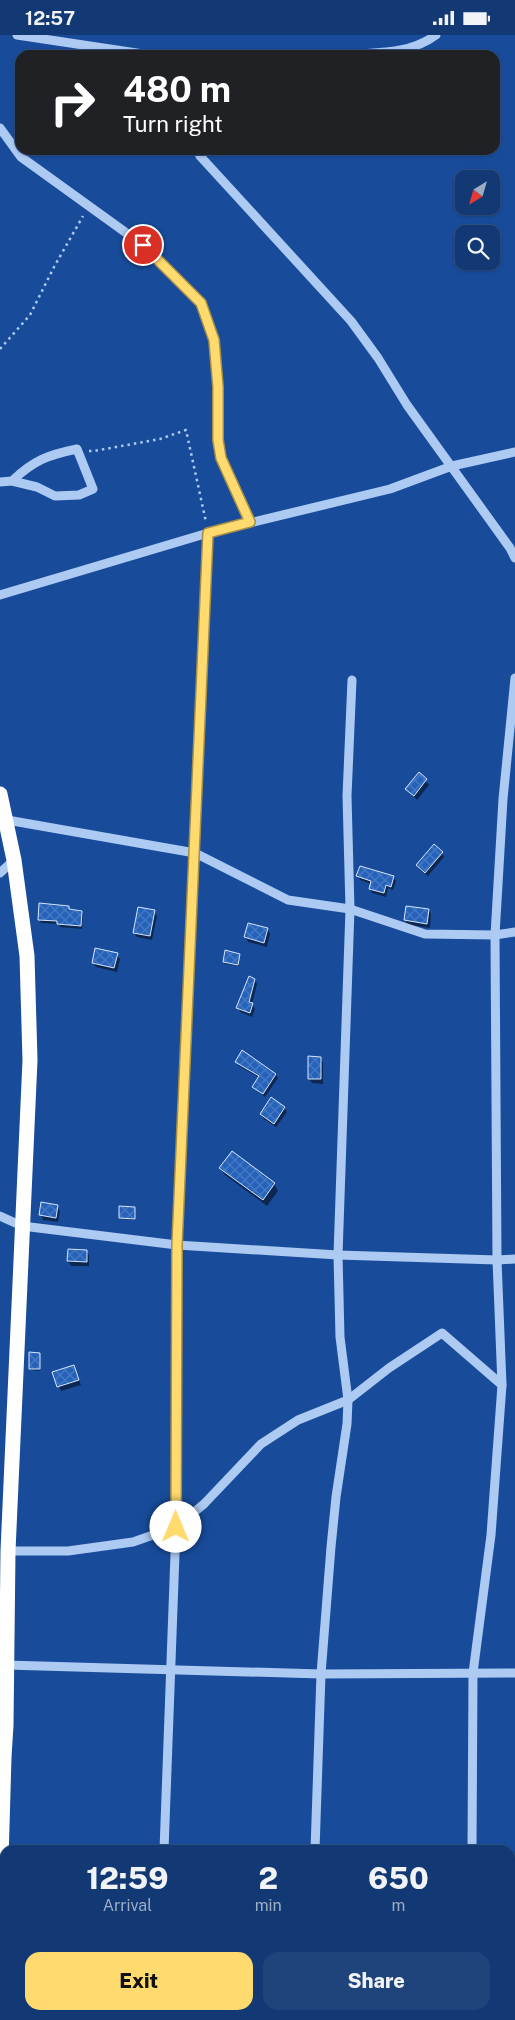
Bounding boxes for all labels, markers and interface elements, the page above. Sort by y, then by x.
text: 12:57 [25,7,75,29]
text: 480 m [123,69,231,110]
icon: right [40,70,105,135]
text: Turn right [123,111,223,137]
north arrow [455,170,500,215]
map controls [455,170,500,270]
pin [122,224,164,266]
button: search [455,225,500,270]
icon: arrive [129,231,157,259]
position arrow [149,1500,201,1552]
text: 12:59 [86,1860,169,1896]
text: 2 [258,1860,278,1896]
text: 650 [368,1860,429,1896]
text: Arrival [103,1896,152,1915]
text: min [255,1896,282,1915]
text: m [391,1896,405,1915]
button: Exit [25,1952,253,2010]
button: Share [263,1952,490,2010]

